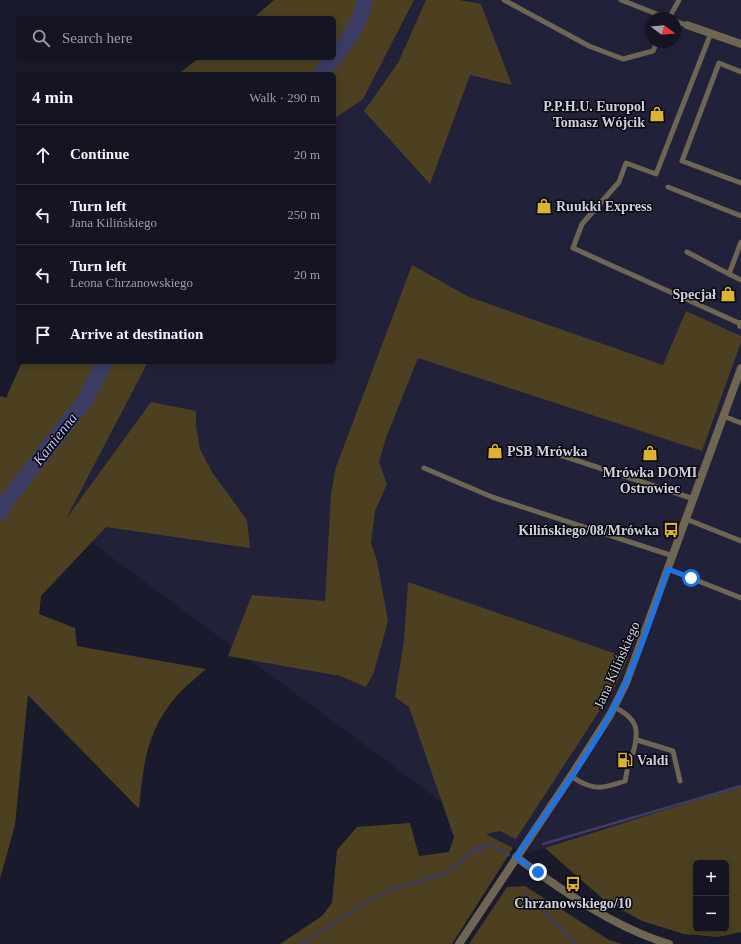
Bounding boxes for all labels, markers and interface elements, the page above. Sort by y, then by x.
north arrow [645,12,681,48]
search box [16,16,336,60]
icon: search [30,27,52,49]
text: Search here [62,30,132,46]
text: 4 min [32,88,73,107]
text: Walk · 290 m [249,90,320,105]
place label: P.P.H.U. Europol Tomasz Wójcik [543,99,645,130]
shop icon: P.P.H.U. Europol Tomasz Wójcik [648,105,666,123]
icon: ahead [32,144,54,166]
text: Continue [70,146,129,162]
text: 20 m [294,147,320,162]
shop icon: Ruukki Express [535,197,553,215]
text: Turn left [70,198,127,214]
place label: Ruukki Express [556,199,652,214]
icon: left [32,204,54,226]
text: 250 m [287,207,320,222]
text: Jana Kilińskiego [70,215,157,230]
text: Turn left [70,258,127,274]
icon: left [32,264,54,286]
text: 20 m [294,267,320,282]
text: Leona Chrzanowskiego [70,275,193,290]
shop icon: Specjał [719,285,737,303]
place label: Specjał [672,287,716,302]
icon: arrive [32,324,54,346]
text: Arrive at destination [70,326,203,342]
water label: Kamienna [29,410,80,469]
shop icon: PSB Mrówka [486,442,504,460]
place label: PSB Mrówka [507,444,588,459]
shop icon: Mrówka DOMI Ostrowiec [641,444,659,462]
place label: Mrówka DOMI Ostrowiec [603,465,697,496]
bus stop icon: Kilińskiego/08/Mrówka [662,521,680,539]
place label: Kilińskiego/08/Mrówka [518,523,659,538]
route start [682,569,700,587]
street label: Jana Kilińskiego [591,619,643,711]
fuel station icon: Valdi [616,751,634,769]
place label: Valdi [637,753,669,768]
map controls [693,860,729,932]
button: + [693,860,729,896]
route end [529,863,547,881]
bus stop icon: Chrzanowskiego/10 [564,875,582,893]
place label: Chrzanowskiego/10 [514,896,632,911]
button: − [693,896,729,932]

